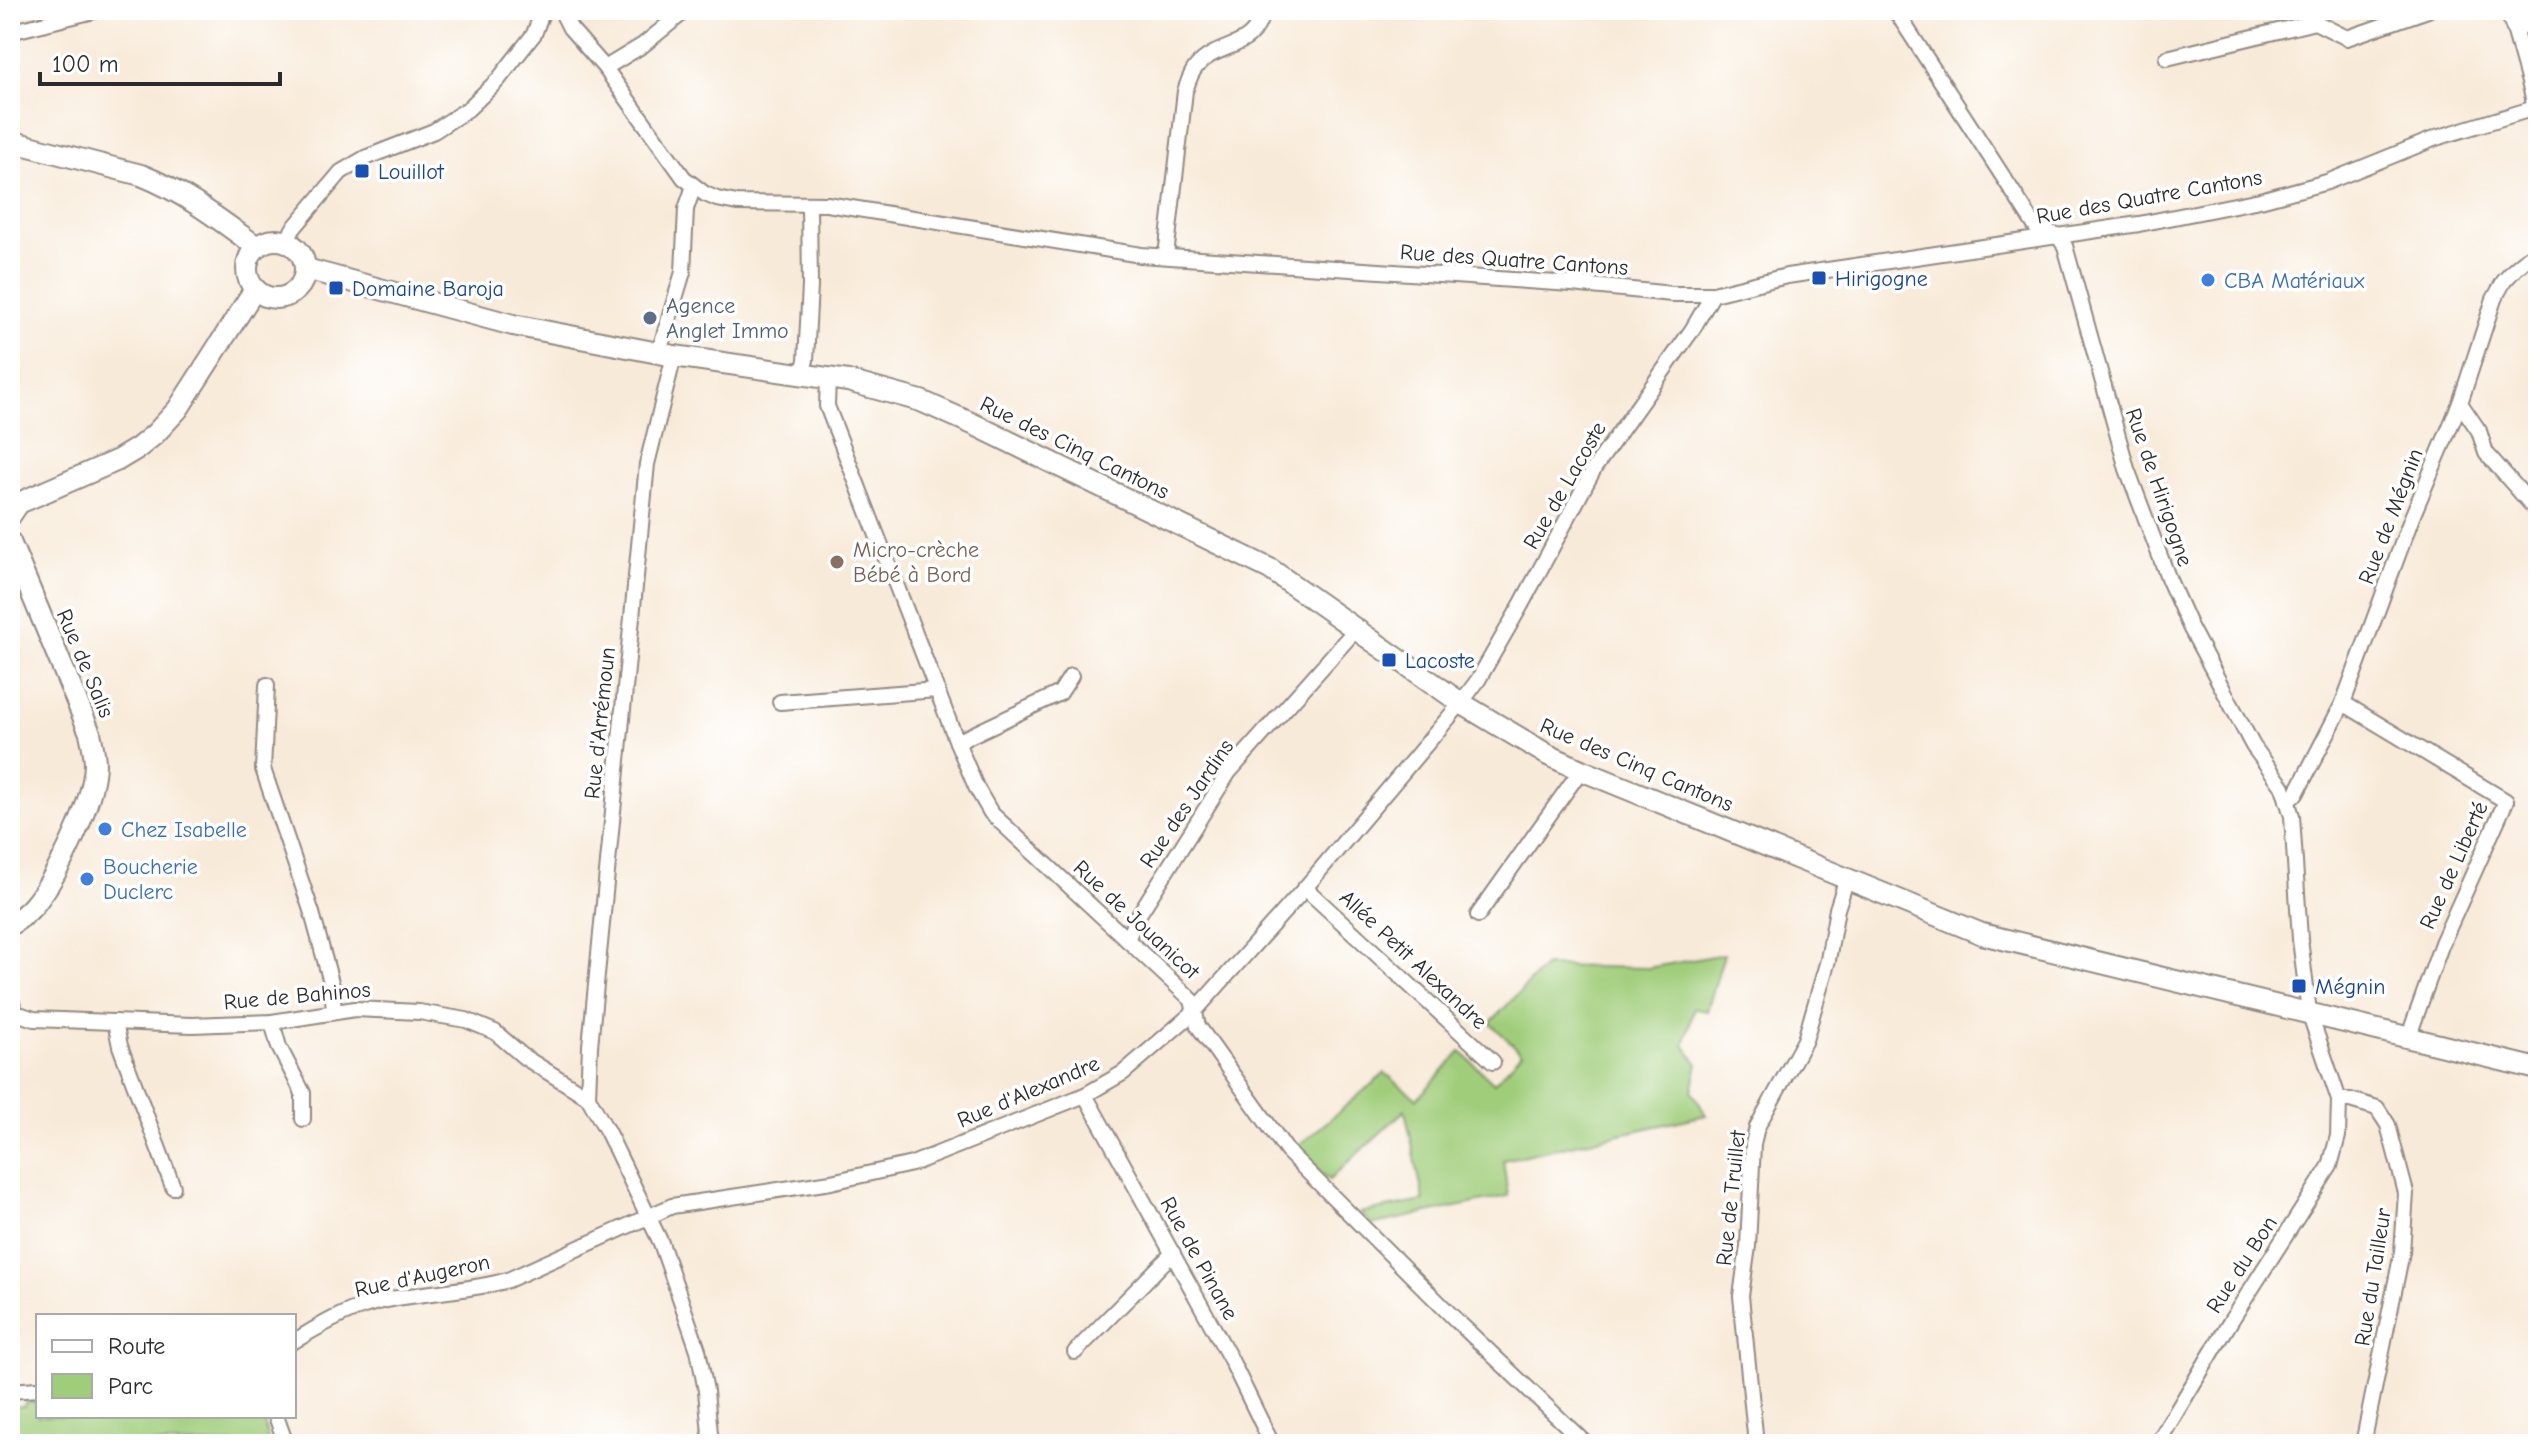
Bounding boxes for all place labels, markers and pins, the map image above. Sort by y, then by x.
place label: Louillot [378,159,445,185]
marker: Louillot [353,162,371,180]
place label: Hirigogne [1835,266,1928,292]
place label: CBA Matériaux [2224,268,2365,294]
marker: Hirigogne [1810,269,1828,287]
marker: CBA Matériaux [2199,271,2217,289]
place label: Domaine Baroja [352,276,504,302]
marker: Domaine Baroja [327,279,345,297]
place label: Agence Anglet Immo [666,293,789,344]
marker: Agence Anglet Immo [641,309,659,327]
place label: Micro-crèche Bébé à Bord [853,537,979,588]
marker: Micro-crèche Bébé à Bord [828,553,846,571]
place label: Lacoste [1405,648,1475,674]
marker: Lacoste [1380,651,1398,669]
place label: Chez Isabelle [121,817,247,843]
marker: Chez Isabelle [96,820,114,838]
place label: Boucherie Duclerc [103,854,198,905]
marker: Boucherie Duclerc [78,870,96,888]
place label: Mégnin [2315,974,2385,1000]
marker: Mégnin [2290,977,2308,995]

